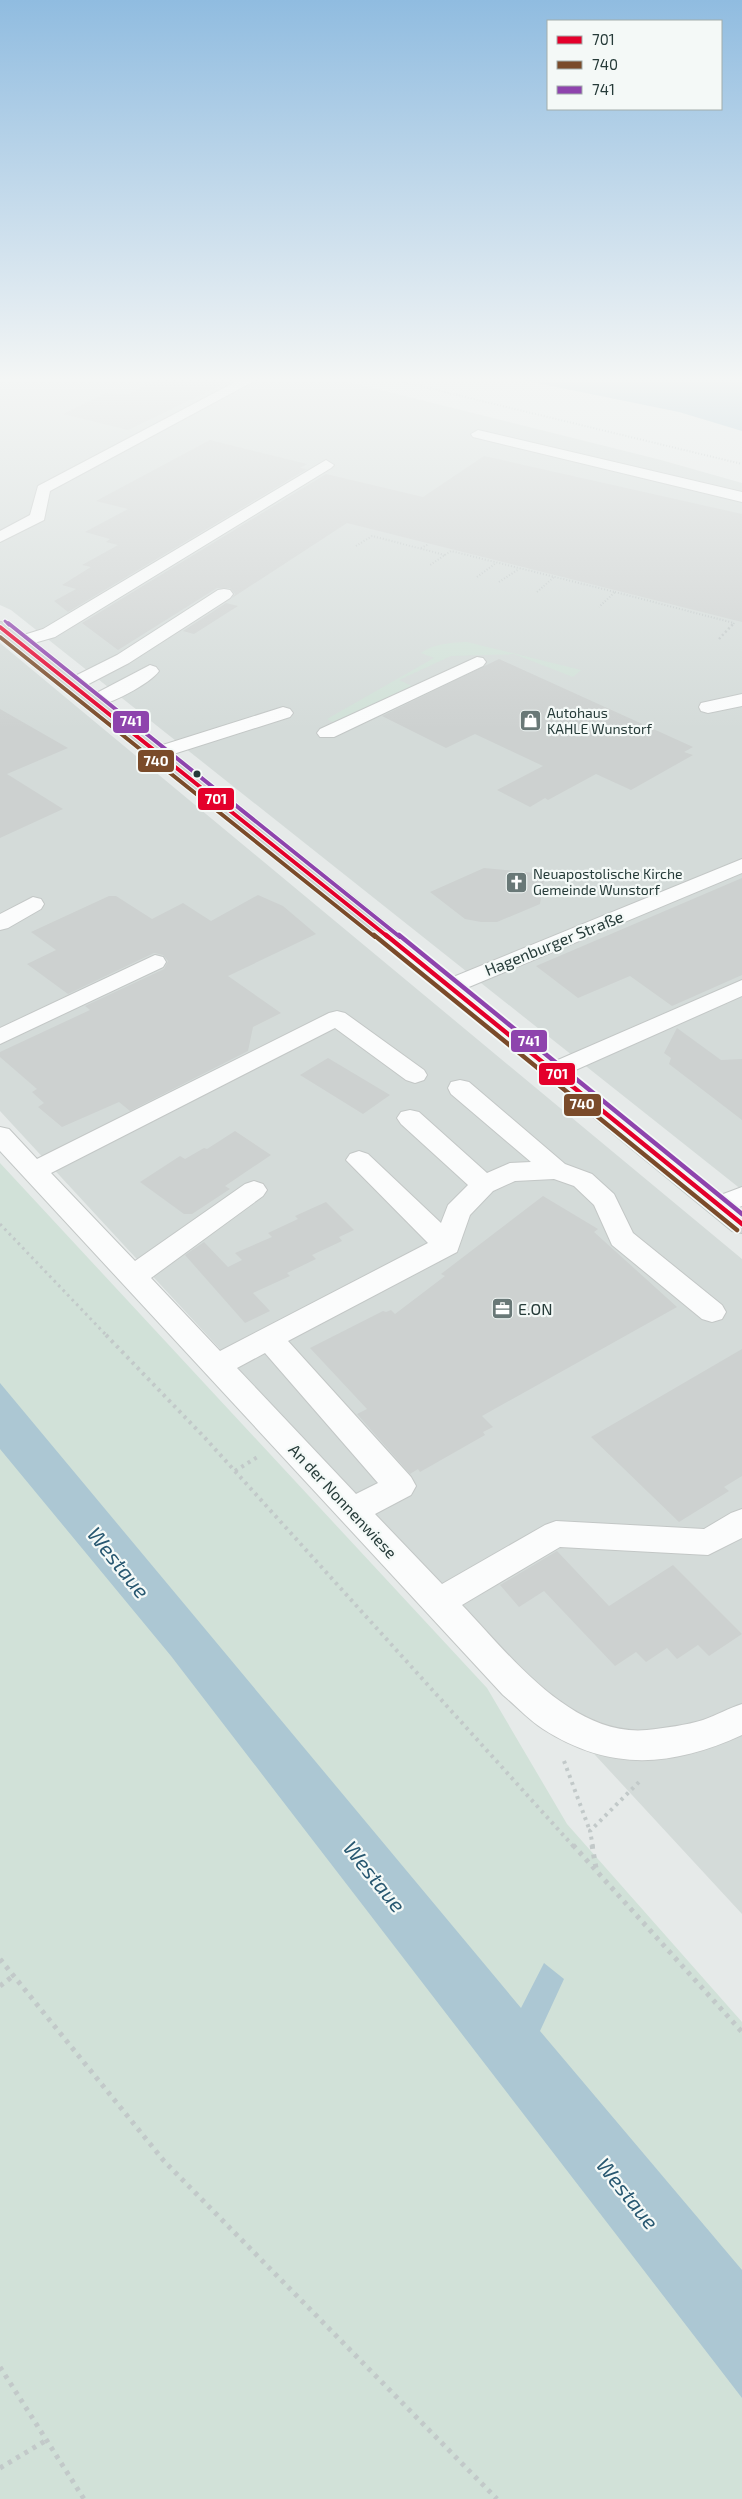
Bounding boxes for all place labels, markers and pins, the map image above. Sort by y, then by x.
place label: Autohaus KAHLE Wunstorf [547,704,653,737]
shop icon: Autohaus KAHLE Wunstorf [519,709,543,733]
unlabelled marker [192,769,202,779]
place label: Neuapostolische Kirche Gemeinde Wunstorf [533,865,683,898]
church icon: Neuapostolische Kirche Gemeinde Wunstorf [505,870,529,894]
office icon: E.ON [490,1297,514,1321]
place label: E.ON [518,1299,553,1318]

